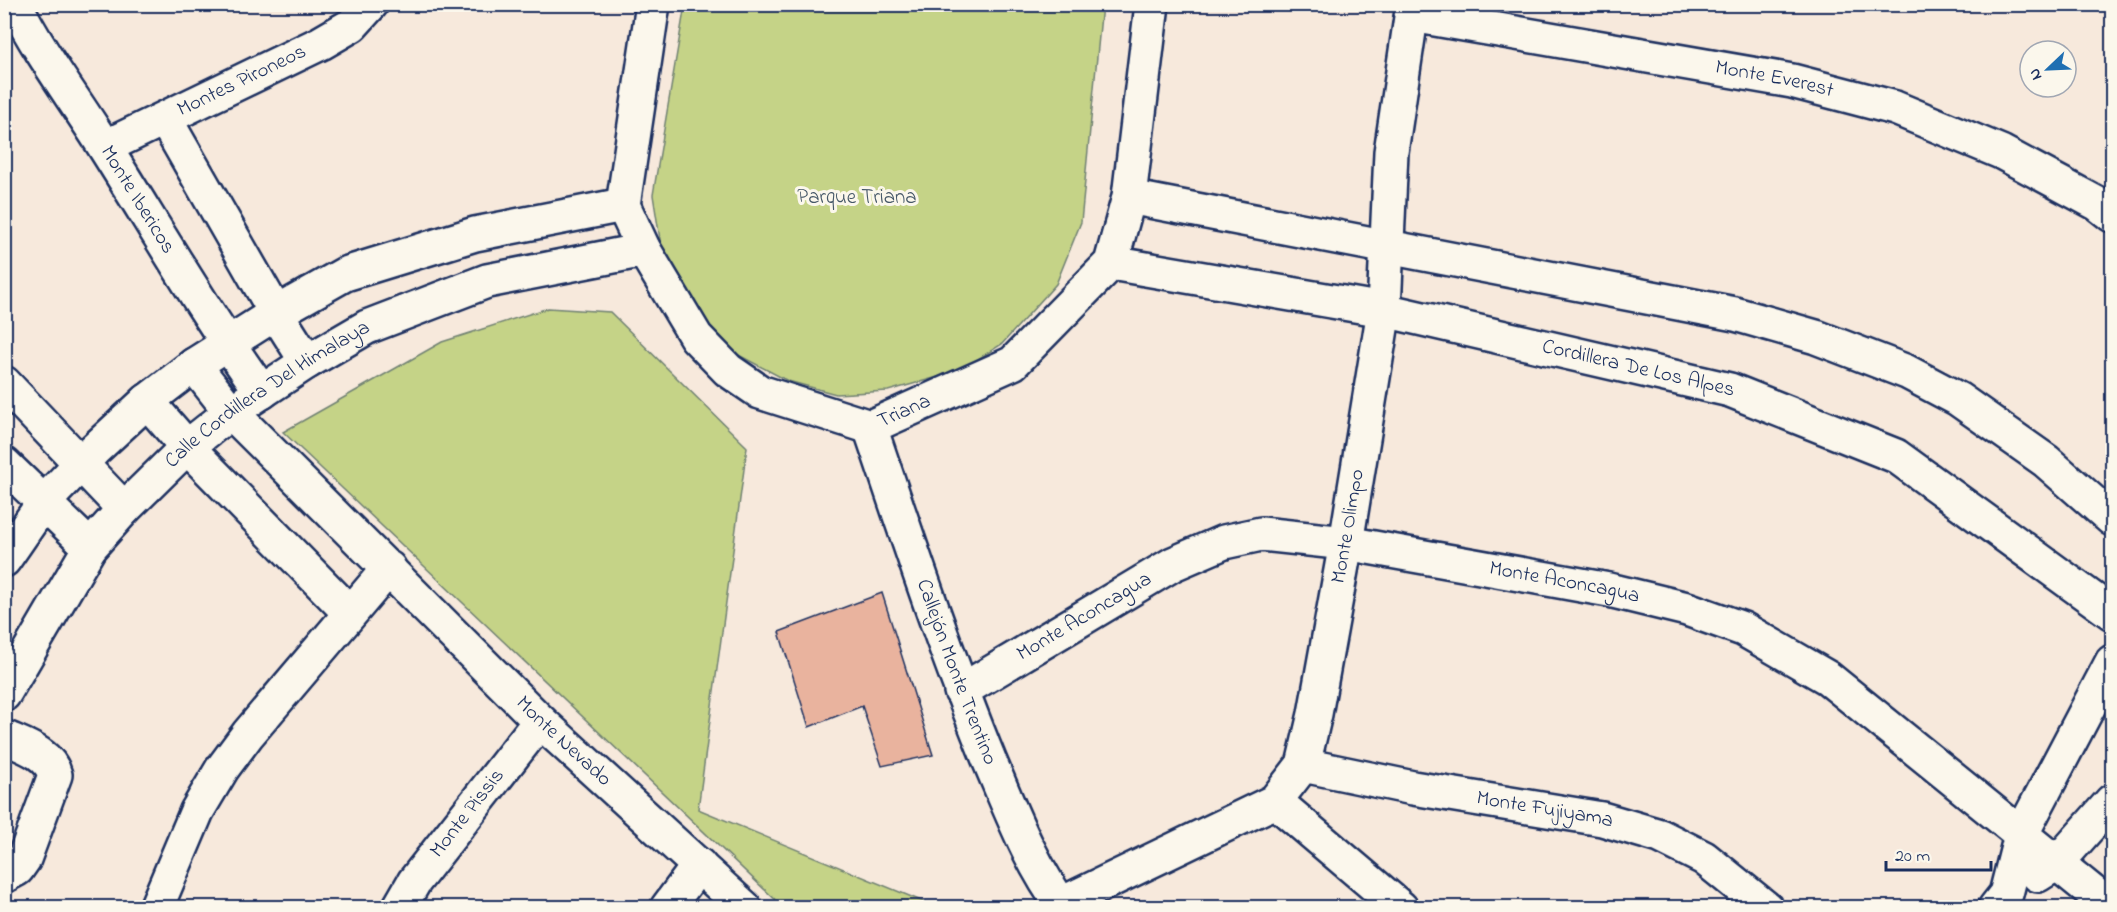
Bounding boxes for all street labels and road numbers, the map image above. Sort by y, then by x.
street label: Montes Pironeos [172,37,312,125]
street label: Monte Everest [1713,53,1837,106]
street label: Monte Ibericos [92,140,182,260]
street label: Calle Cordillera Del Himalaya [158,313,376,476]
street label: Cordillera De Los Alpes [1539,332,1738,406]
street label: Triana [873,387,936,437]
street label: Monte Olimpo [1324,467,1373,586]
street label: Monte Aconcagua [1487,554,1643,612]
street label: Monte Aconcagua [1011,565,1158,669]
street label: Callejón Monte Trentino [908,575,1005,770]
street label: Monte Nevado [508,689,618,794]
street label: Monte Pissis [423,762,512,865]
street label: Monte Fujiyama [1474,784,1617,837]

